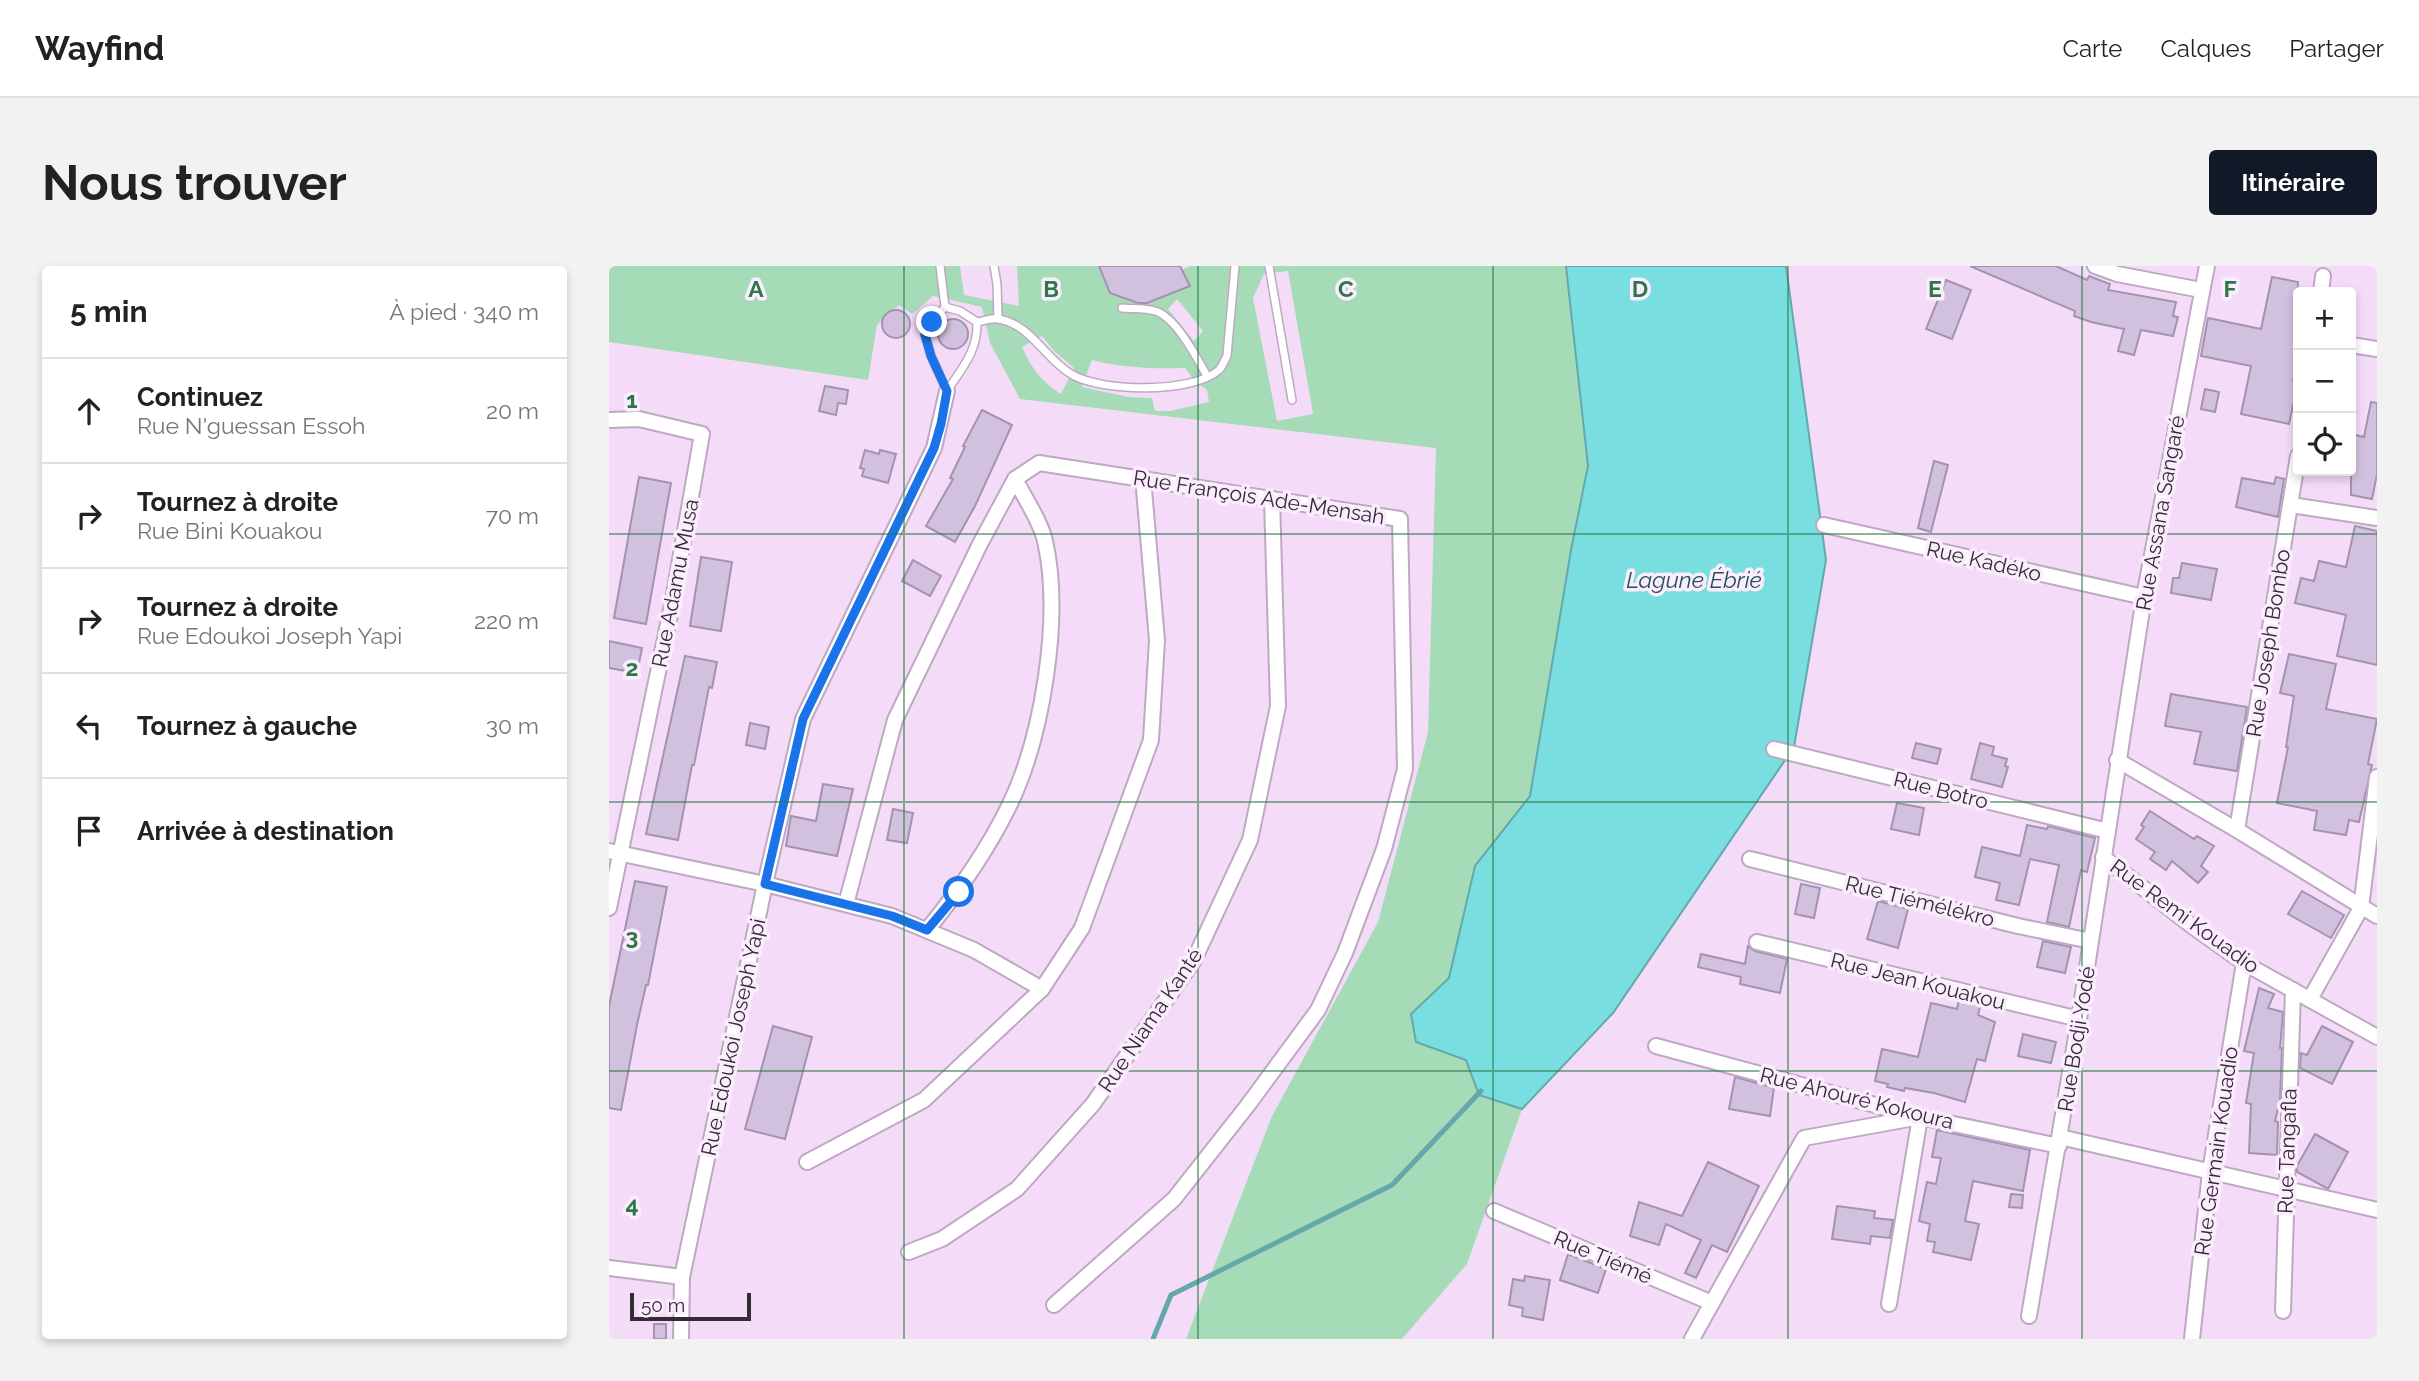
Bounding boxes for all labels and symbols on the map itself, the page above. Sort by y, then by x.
text: A [748,275,764,302]
text: B [1043,275,1059,302]
text: C [1338,275,1354,302]
text: D [1632,275,1648,302]
text: E [1928,275,1942,302]
text: F [2223,275,2237,302]
route end [916,306,947,337]
text: 1 [626,386,638,413]
street label: Rue Assana Sangaré [2130,413,2190,613]
street label: Rue François Ade-Mensah [1131,465,1387,529]
street label: Rue Adamu Musa [646,497,704,669]
street label: Rue Kadéko [1924,536,2044,586]
street label: Rue Joseph Bombo [2241,547,2295,739]
water label: Lagune Ébrié [1626,566,1762,593]
text: 2 [626,654,638,681]
street label: Rue Botro [1891,766,1991,814]
street label: Rue Remi Kouadio [2106,854,2264,978]
street label: Rue Tiémélékro [1843,870,1997,932]
route start [943,876,974,907]
street label: Rue Edoukoi Joseph Yapi [696,916,770,1158]
text: 3 [626,923,638,950]
street label: Rue Niama Kanté [1093,943,1207,1097]
street label: Rue Jean Kouakou [1828,947,2008,1015]
street label: Rue Bodji Yodé [2052,965,2100,1113]
street label: Rue Germain Kouadio [2189,1045,2243,1257]
street label: Rue Ahouré Kokoura [1758,1062,1956,1134]
street label: Rue Tangafla [2272,1088,2302,1214]
text: 4 [625,1191,639,1218]
street label: Rue Tiémé [1550,1225,1656,1289]
scale bar [630,1290,751,1322]

